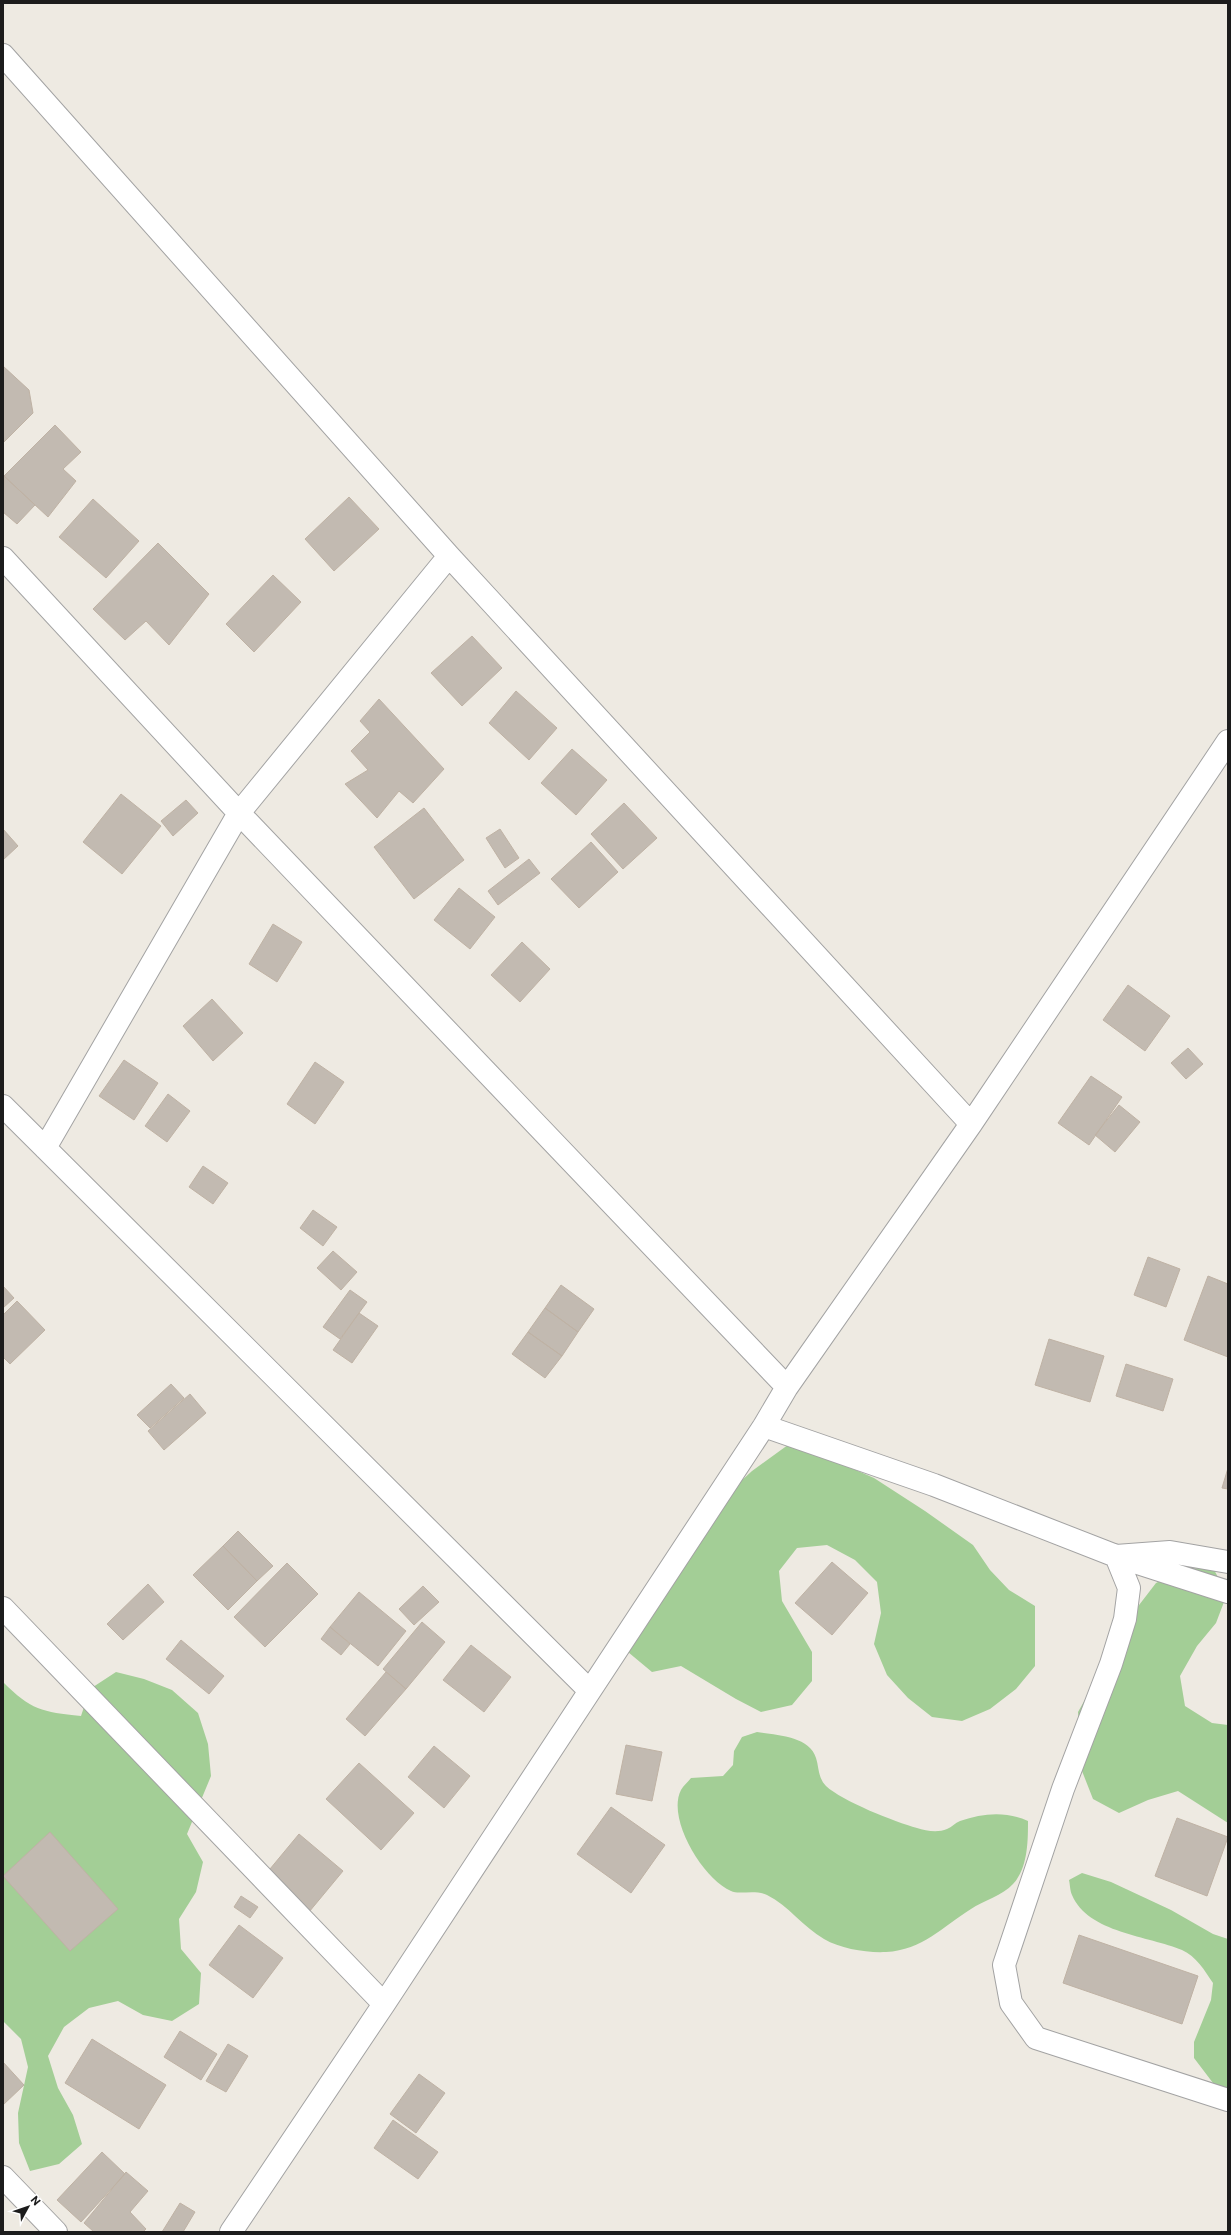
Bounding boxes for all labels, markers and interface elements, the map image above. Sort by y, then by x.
north arrow [8,2187,48,2227]
text: N [28,2193,44,2208]

